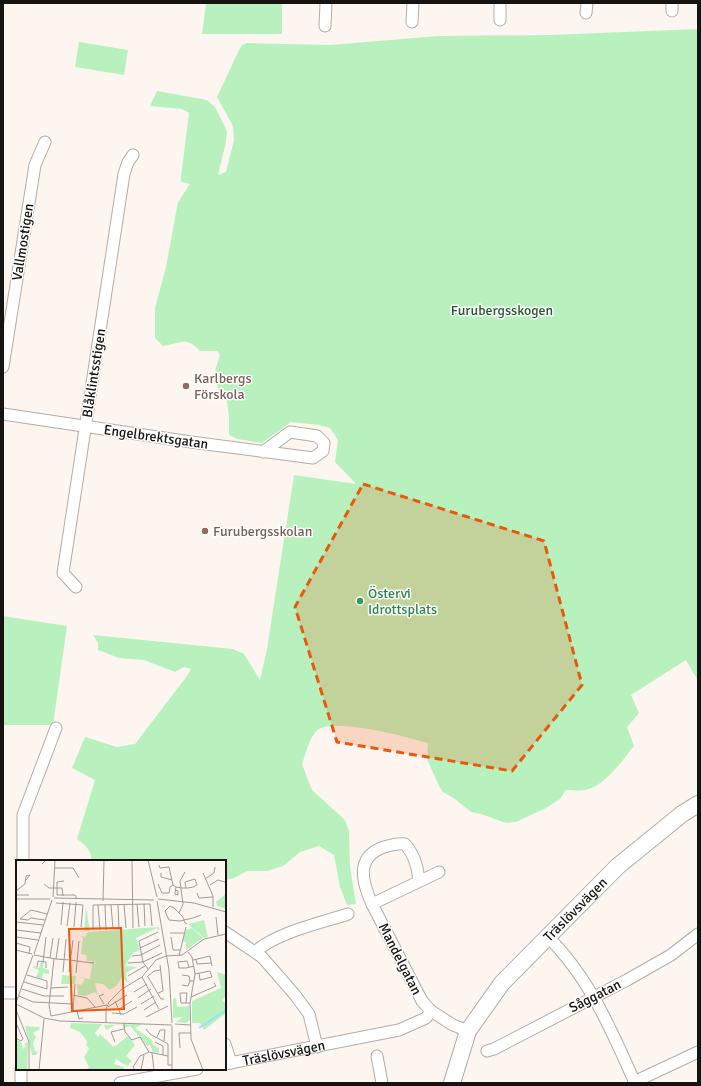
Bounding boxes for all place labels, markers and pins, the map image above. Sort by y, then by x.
place label: Karlbergs Förskola [194,370,252,403]
marker: Karlbergs Förskola [181,381,191,391]
place label: Furubergsskolan [213,523,312,540]
marker: Furubergsskolan [200,526,210,536]
place label: Östervi Idrottsplats [368,585,437,618]
marker: Östervi Idrottsplats [355,596,365,606]

